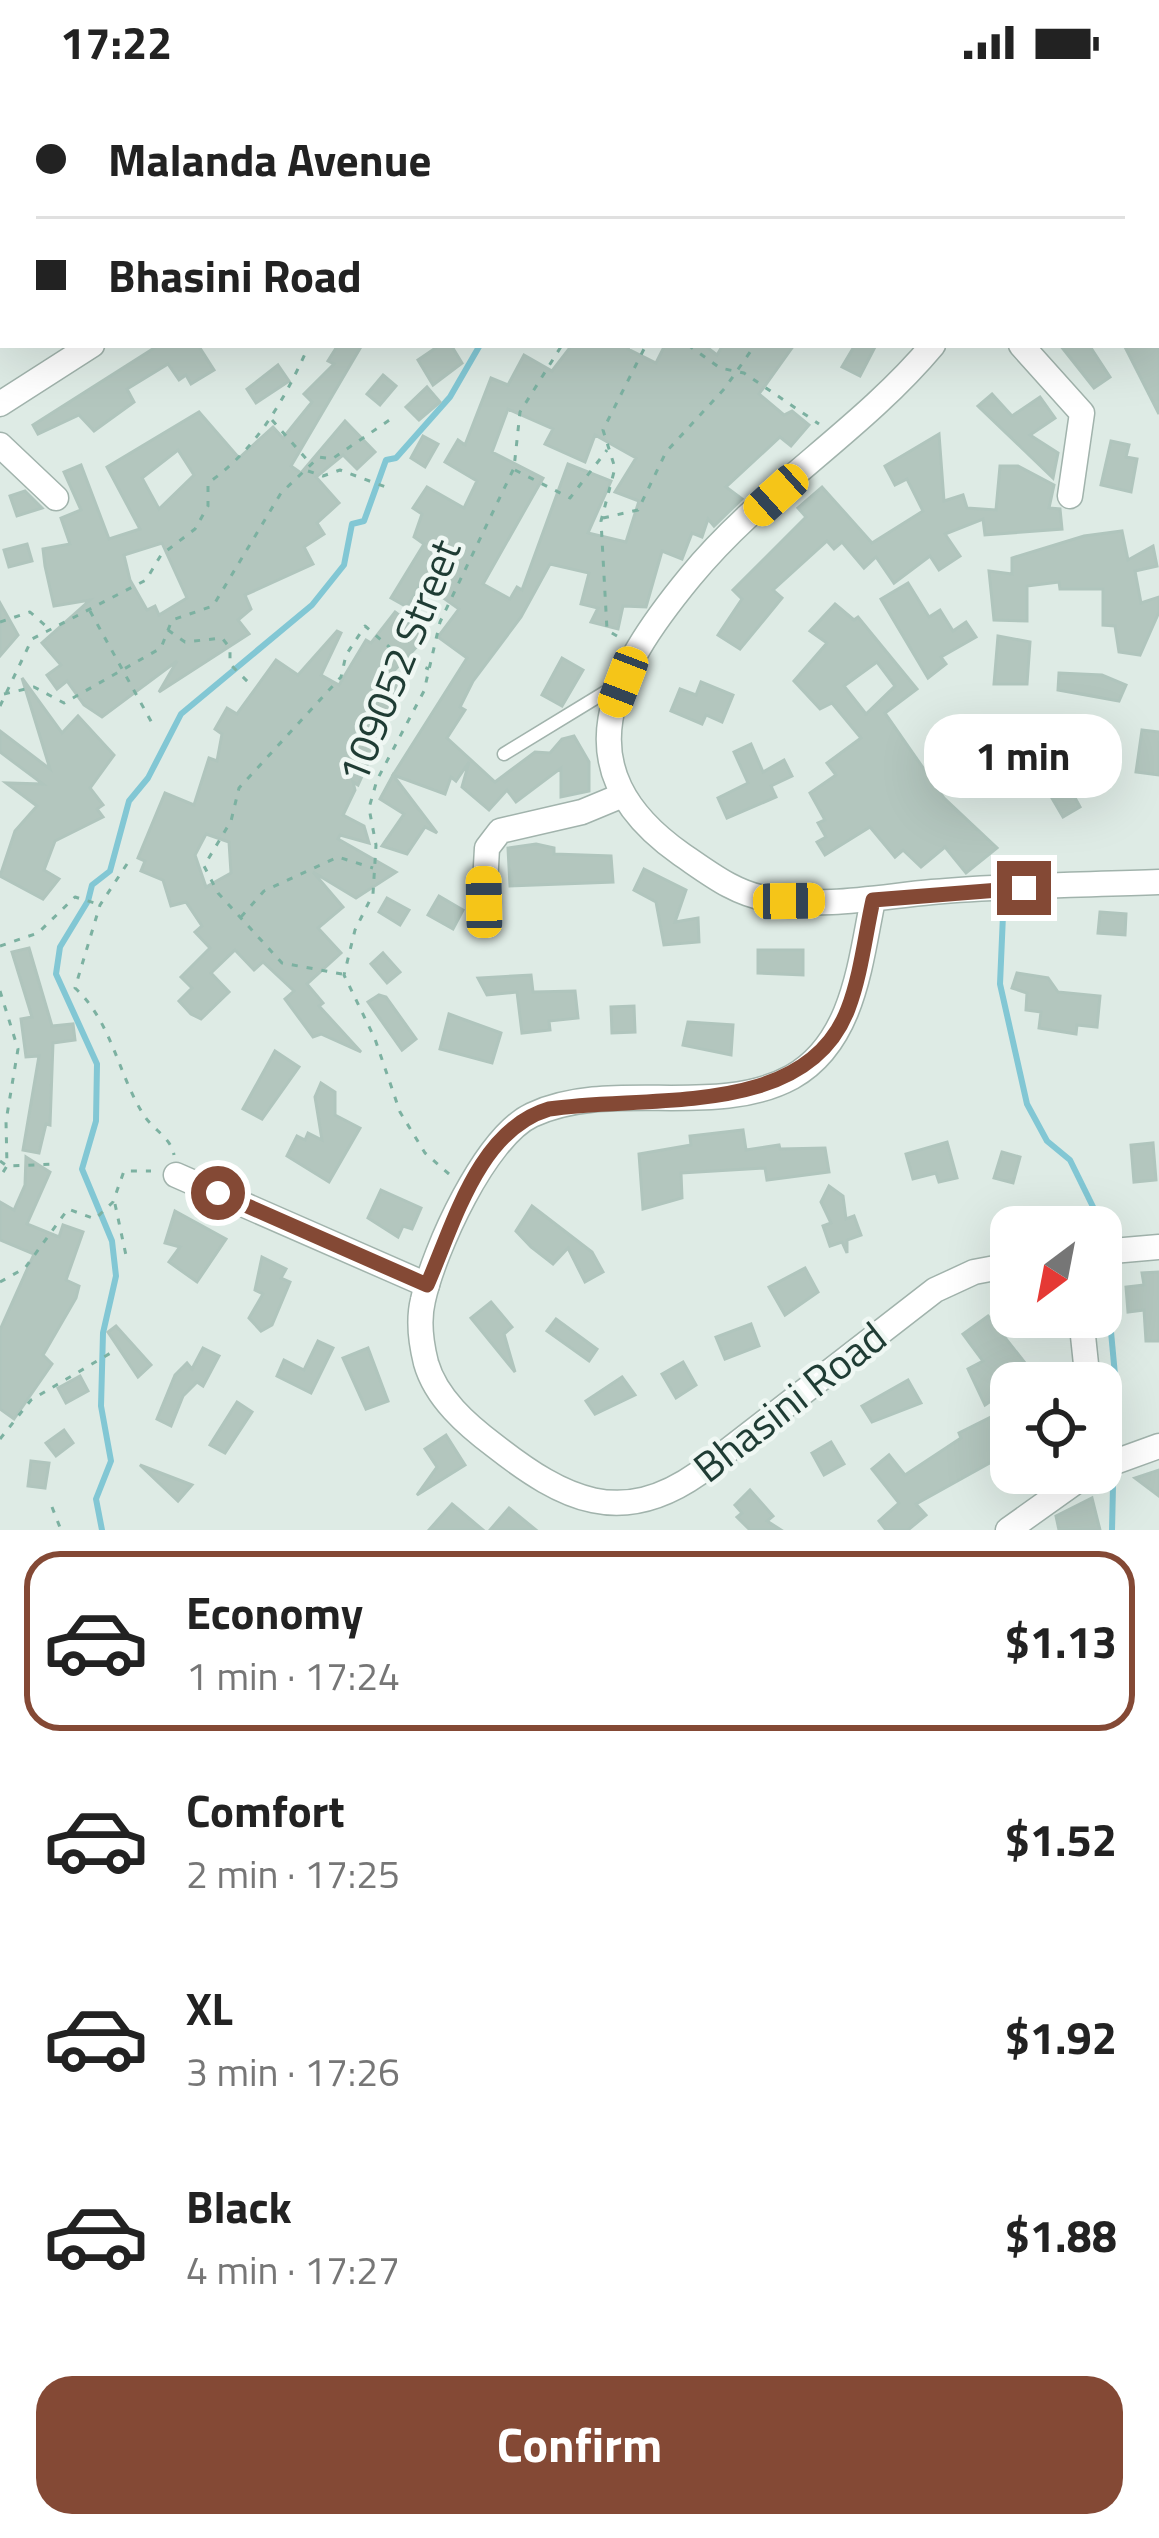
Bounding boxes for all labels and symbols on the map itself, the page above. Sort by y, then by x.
car [737,458,815,532]
street label: 109052 Street [320,529,476,793]
car [593,642,653,722]
callout: 1 min [925,714,1123,798]
route end [997,861,1051,915]
car [465,866,503,938]
car [753,882,825,920]
route start [191,1166,245,1220]
north arrow [990,1206,1122,1338]
street label: Bhasini Road [679,1305,899,1497]

